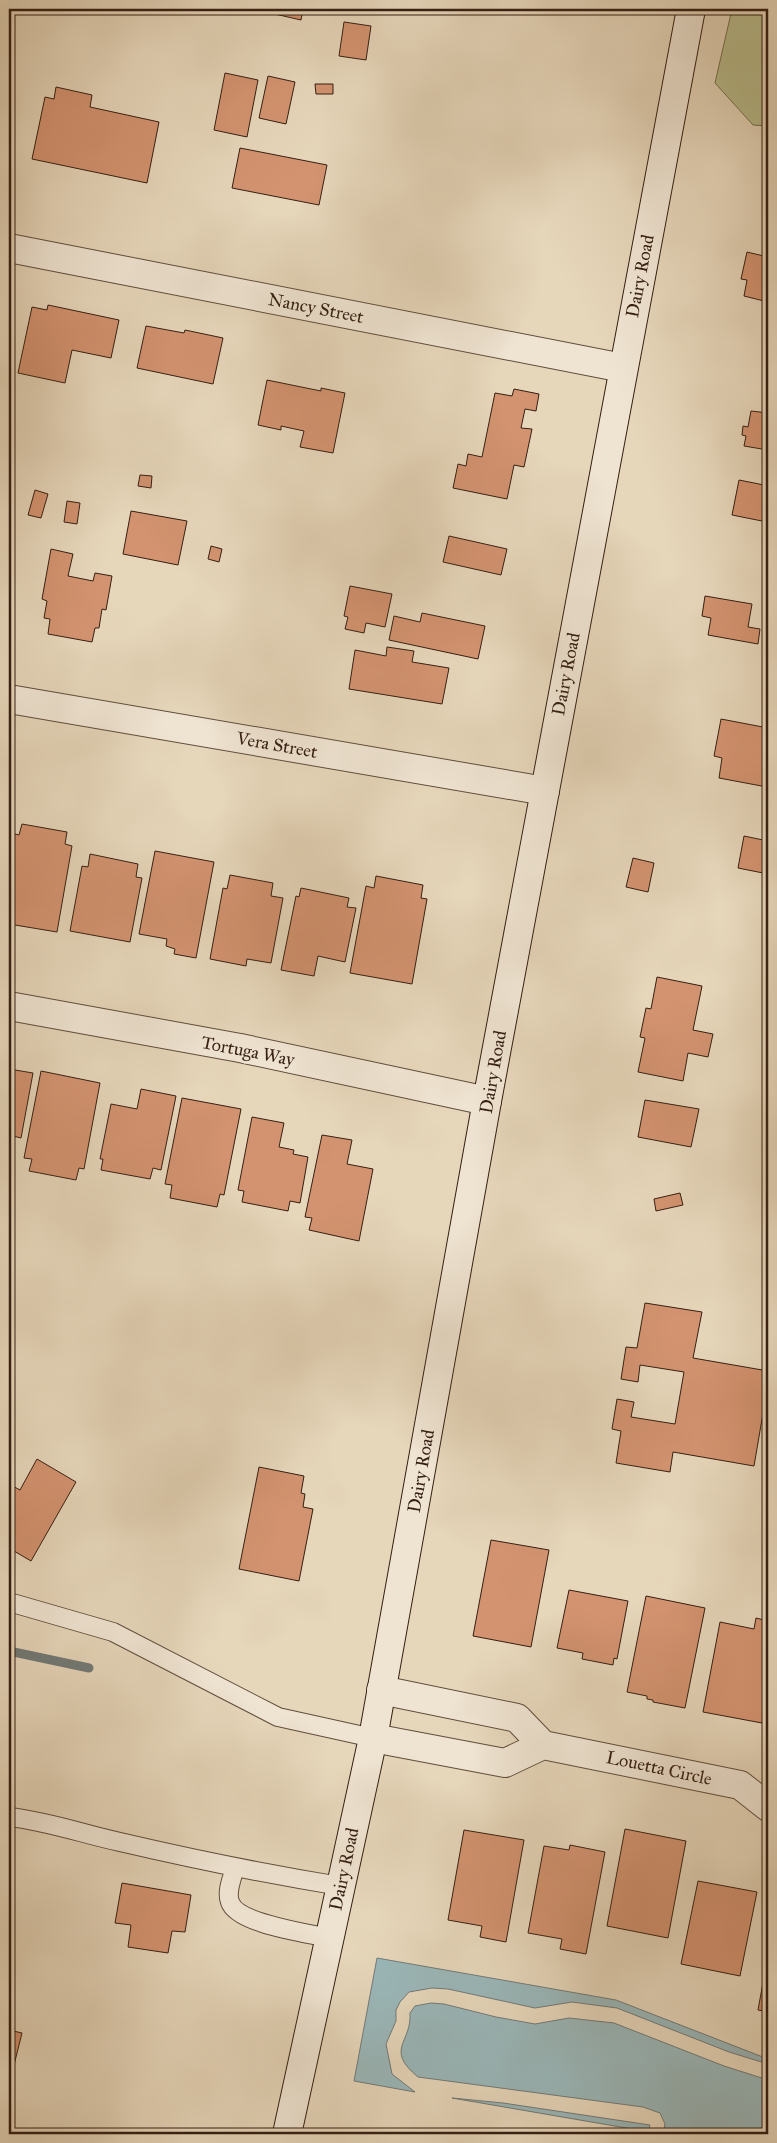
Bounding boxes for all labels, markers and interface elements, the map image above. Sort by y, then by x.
street label: Dairy Road [621,233,659,319]
street label: Nancy Street [266,288,366,328]
street label: Dairy Road [547,631,585,717]
street label: Vera Street [234,727,320,763]
street label: Dairy Road [475,1029,511,1115]
street label: Tortuga Way [199,1031,297,1072]
street label: Dairy Road [403,1428,439,1514]
street label: Louetta Circle [604,1746,714,1790]
street label: Dairy Road [324,1826,364,1912]

